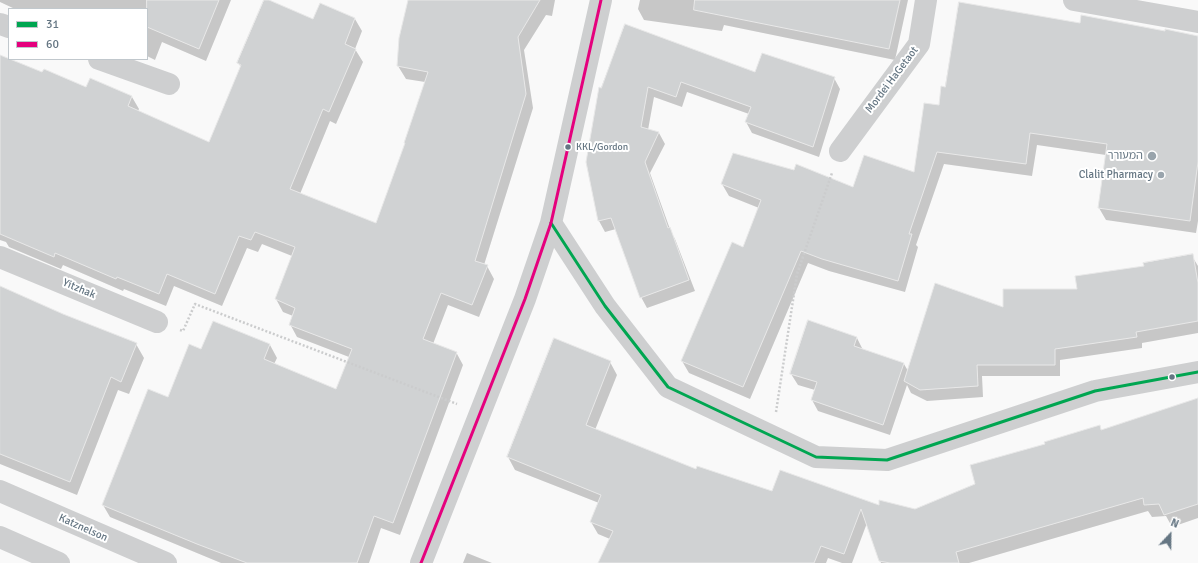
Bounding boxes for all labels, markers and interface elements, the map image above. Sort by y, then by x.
legend [8,8,148,60]
text: 31 [46,17,59,32]
text: 60 [46,37,59,52]
street label: Mordei HaGetaot [863,44,921,116]
place label: KKL/Gordon [576,141,628,153]
marker: KKL/Gordon [563,142,573,152]
place label: המעורר [1108,149,1143,163]
marker: המעורר [1146,150,1158,162]
place label: Clalit Pharmacy [1079,168,1153,182]
marker: Clalit Pharmacy [1156,170,1166,180]
street label: Yitzhak [61,276,97,302]
unlabelled marker [1167,372,1177,382]
street label: Katznelson [56,511,110,545]
north arrow [1150,515,1190,555]
text: N [1169,516,1181,531]

